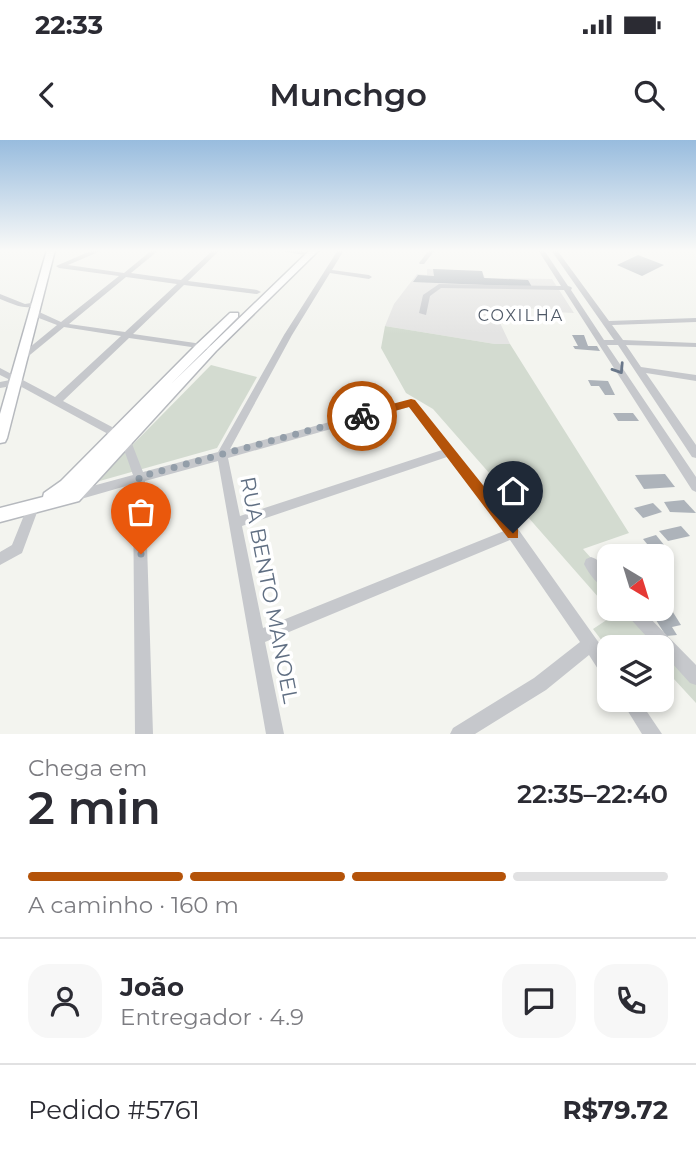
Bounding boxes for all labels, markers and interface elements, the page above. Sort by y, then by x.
text: 22:33 [35,9,103,41]
text: Munchgo [269,75,427,114]
icon: back [28,76,66,114]
icon: search [630,76,668,114]
district label: COXILHA [478,306,564,325]
one-way arrow [610,361,623,374]
courier [327,381,397,451]
icon: bike [343,397,381,435]
pin [483,461,543,533]
icon: home [494,472,532,510]
street label: RUA BENTO MANOEL [235,475,304,706]
pin [111,482,171,554]
icon: bag [122,493,160,531]
north arrow [597,544,674,621]
map controls [597,544,674,712]
button: layers [597,635,674,712]
text: Chega em [28,754,147,782]
text: 22:35–22:40 [517,778,668,810]
text: 2 min [28,779,161,836]
text: A caminho · 160 m [28,891,239,919]
button: person [28,964,102,1038]
button: chat [502,964,576,1038]
button: phone [594,964,668,1038]
text: João [120,971,184,1003]
text: Entregador · 4.9 [120,1003,304,1031]
text: Pedido #5761 [28,1094,200,1126]
text: R$79.72 [562,1094,668,1126]

